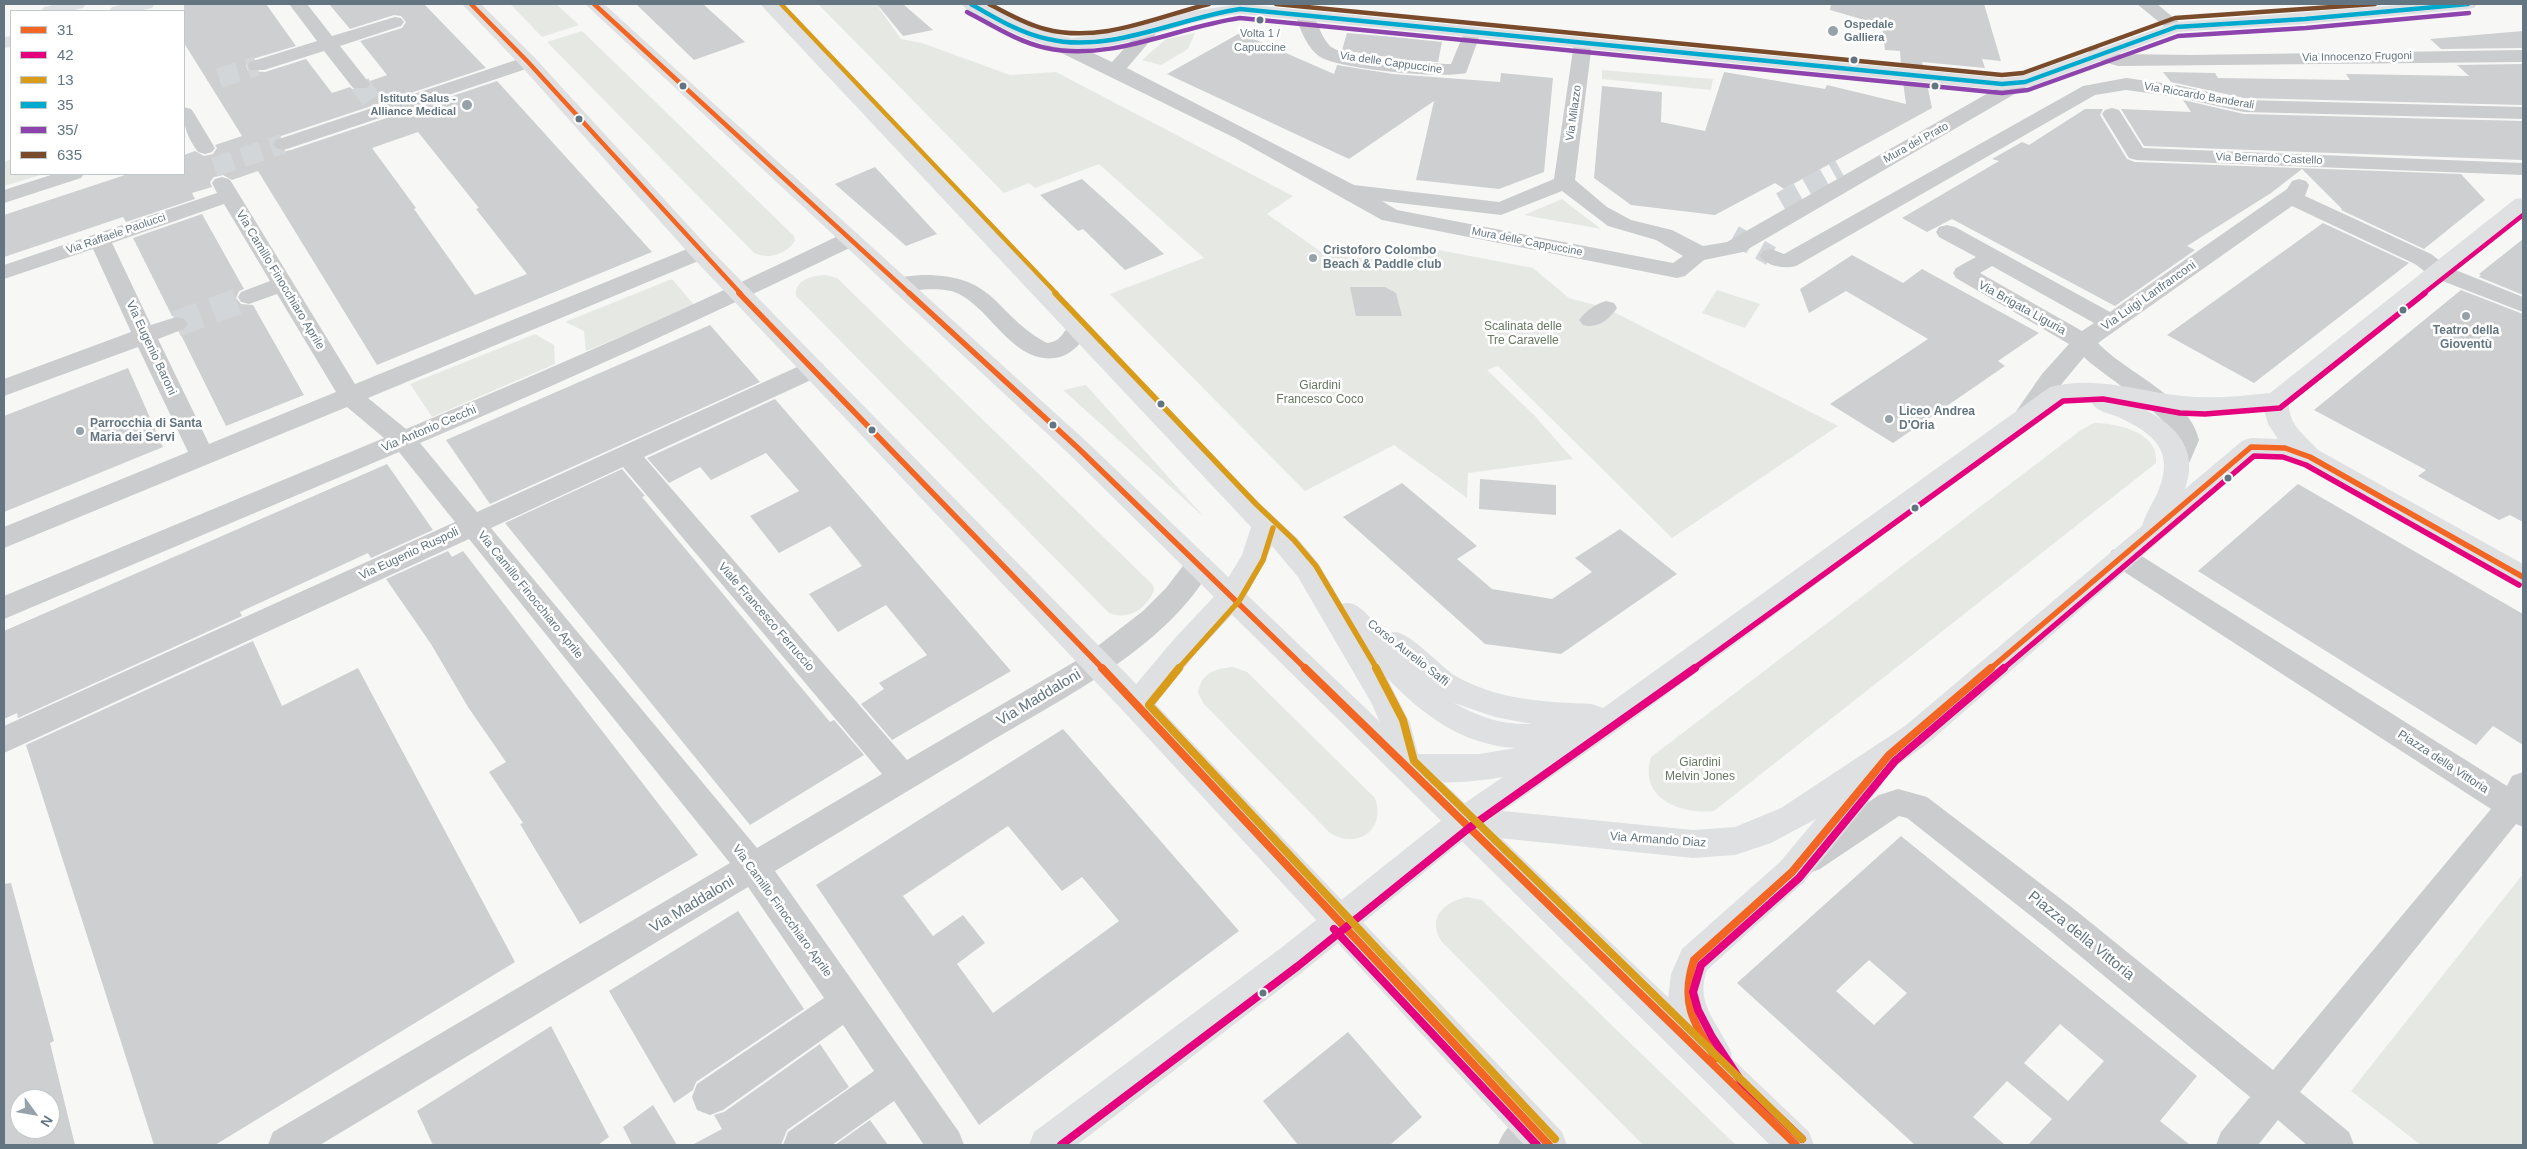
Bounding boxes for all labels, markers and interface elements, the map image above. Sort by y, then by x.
legend [10,10,185,175]
marker: Volta 1 / Capuccine [1255,15,1265,25]
place label: Ospedale Galliera [1844,18,1894,44]
text: 31 [57,21,74,38]
marker: Ospedale Galliera [1826,24,1840,38]
place label: Volta 1 / Capuccine [1234,27,1286,53]
text: 42 [57,46,74,63]
street label: Via delle Cappuccine [1339,49,1443,77]
street label: Via Innocenzo Frugoni [2302,49,2412,65]
unlabelled marker [1849,55,1859,65]
text: 13 [57,71,74,88]
street label: Via Riccardo Banderali [2143,80,2255,112]
unlabelled marker [678,81,688,91]
unlabelled marker [1930,81,1940,91]
street label: Via Milazzo [1564,84,1584,142]
place label: Istituto Salus - Alliance Medical [370,92,456,118]
text: 35 [57,96,74,113]
marker: Istituto Salus - Alliance Medical [460,98,474,112]
unlabelled marker [574,114,584,124]
street label: Mura del Prato [1881,120,1951,166]
text: 35/ [57,121,78,138]
text: 635 [57,146,82,163]
street label: Via Bernardo Castello [2215,151,2323,167]
street label: Via Camillo Finocchiaro Aprile [233,208,327,352]
street label: Via Raffaele Paolucci [65,211,167,257]
street label: Mura delle Cappuccine [1471,225,1583,259]
place label: Cristoforo Colombo Beach & Paddle club [1323,244,1442,272]
marker: Cristoforo Colombo Beach & Paddle club [1307,252,1319,264]
street label: Via Luigi Lanfranconi [2099,258,2199,334]
street label: Via Brigata Liguria [1976,278,2068,338]
street label: Via Eugenio Baroni [123,298,179,398]
unlabelled marker [2398,305,2408,315]
marker: Teatro della Gioventù [2460,310,2472,322]
park label: Scalinata delle Tre Caravelle [1484,320,1562,348]
place label: Teatro della Gioventù [2433,324,2499,352]
park label: Giardini Francesco Coco [1276,379,1364,407]
unlabelled marker [1156,399,1166,409]
street label: Via Antonio Cecchi [380,403,478,455]
place label: Liceo Andrea D'Oria [1899,405,1975,433]
marker: Liceo Andrea D'Oria [1883,413,1895,425]
place label: Parrocchia di Santa Maria dei Servi [90,417,202,445]
unlabelled marker [1048,420,1058,430]
marker: Parrocchia di Santa Maria dei Servi [74,425,86,437]
unlabelled marker [867,425,877,435]
unlabelled marker [2223,473,2233,483]
unlabelled marker [1910,503,1920,513]
street label: Via Eugenio Ruspoli [357,525,461,583]
street label: Via Camillo Finocchiaro Aprile [474,528,586,662]
street label: Viale Francesco Ferruccio [715,560,817,674]
street label: Corso Aurelio Saffi [1364,617,1452,689]
street label: Via Maddaloni [994,666,1084,730]
street label: Piazza della Vittoria [2395,727,2491,797]
park label: Giardini Melvin Jones [1665,756,1735,784]
street label: Via Armando Diaz [1609,829,1707,851]
street label: Via Camillo Finocchiaro Aprile [729,842,835,980]
street label: Via Maddaloni [647,873,737,937]
street label: Piazza della Vittoria [2024,888,2138,984]
unlabelled marker [1258,988,1268,998]
north arrow [10,1089,60,1139]
text: N [37,1113,56,1130]

